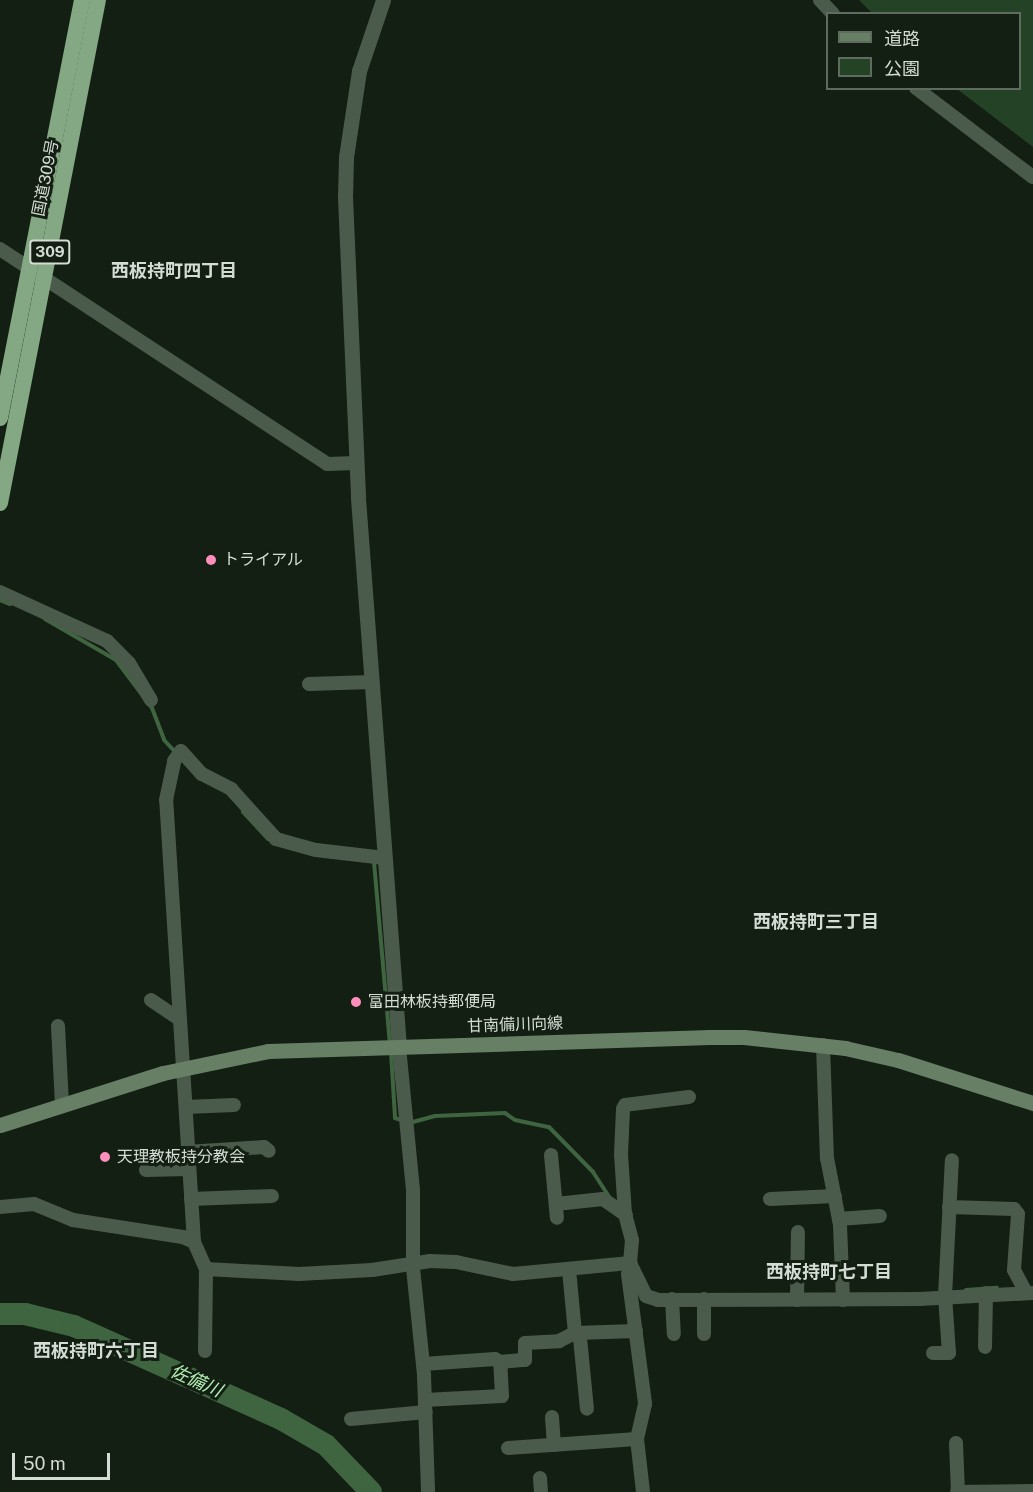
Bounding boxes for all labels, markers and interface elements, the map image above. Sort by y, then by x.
legend [826,12,1021,90]
text: 道路 [884,28,920,49]
text: 公園 [884,58,920,79]
street label: 国道309号 [29,138,63,218]
road number: 309 [29,240,71,264]
district label: 西板持町四丁目 [111,260,237,282]
place label: トライアル [223,550,303,570]
marker: トライアル [204,553,218,567]
district label: 西板持町三丁目 [753,911,879,933]
place label: 富田林板持郵便局 [368,992,496,1012]
marker: 富田林板持郵便局 [349,995,363,1009]
street label: 甘南備川向線 [467,1014,563,1036]
place label: 天理教板持分教会 [117,1147,245,1167]
marker: 天理教板持分教会 [98,1150,112,1164]
district label: 西板持町七丁目 [766,1261,892,1283]
district label: 西板持町六丁目 [33,1340,159,1362]
water label: 佐備川 [167,1360,225,1402]
scale bar [15,1441,112,1479]
text: 50 m [23,1453,66,1474]

